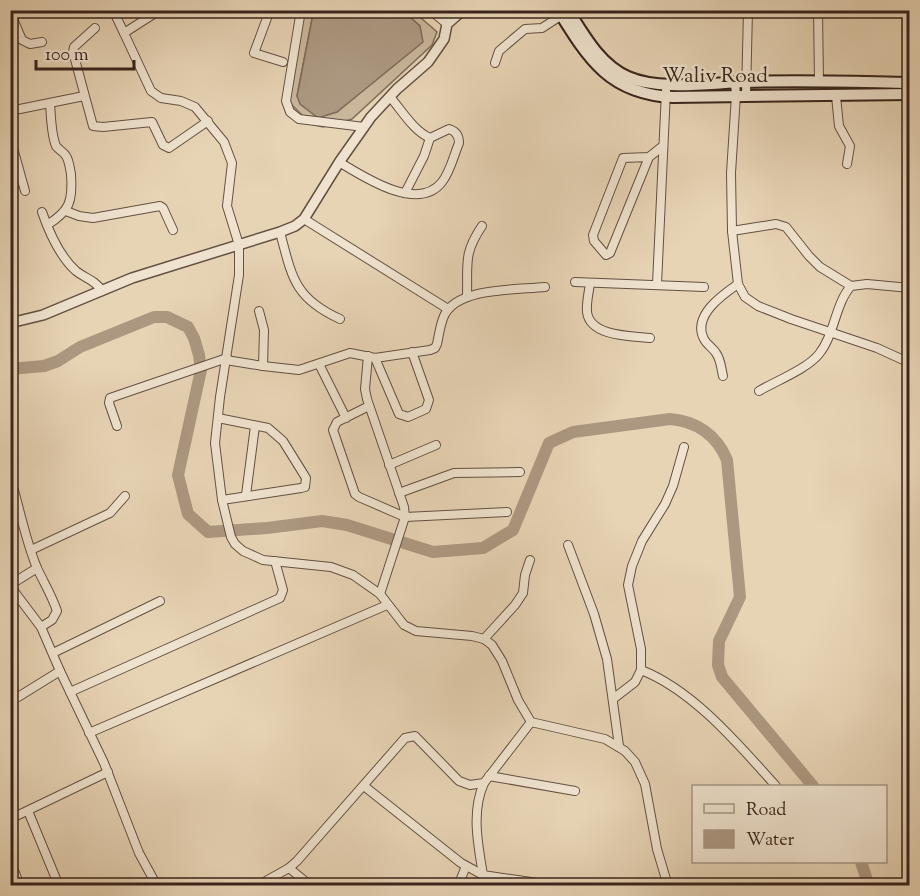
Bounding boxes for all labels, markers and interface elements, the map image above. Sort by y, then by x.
scale bar [36,33,134,71]
text: 100 m [45,43,89,69]
street label: Waliv Road [662,62,768,92]
legend [692,785,887,863]
text: Road [746,798,786,824]
text: Water [746,828,795,854]

